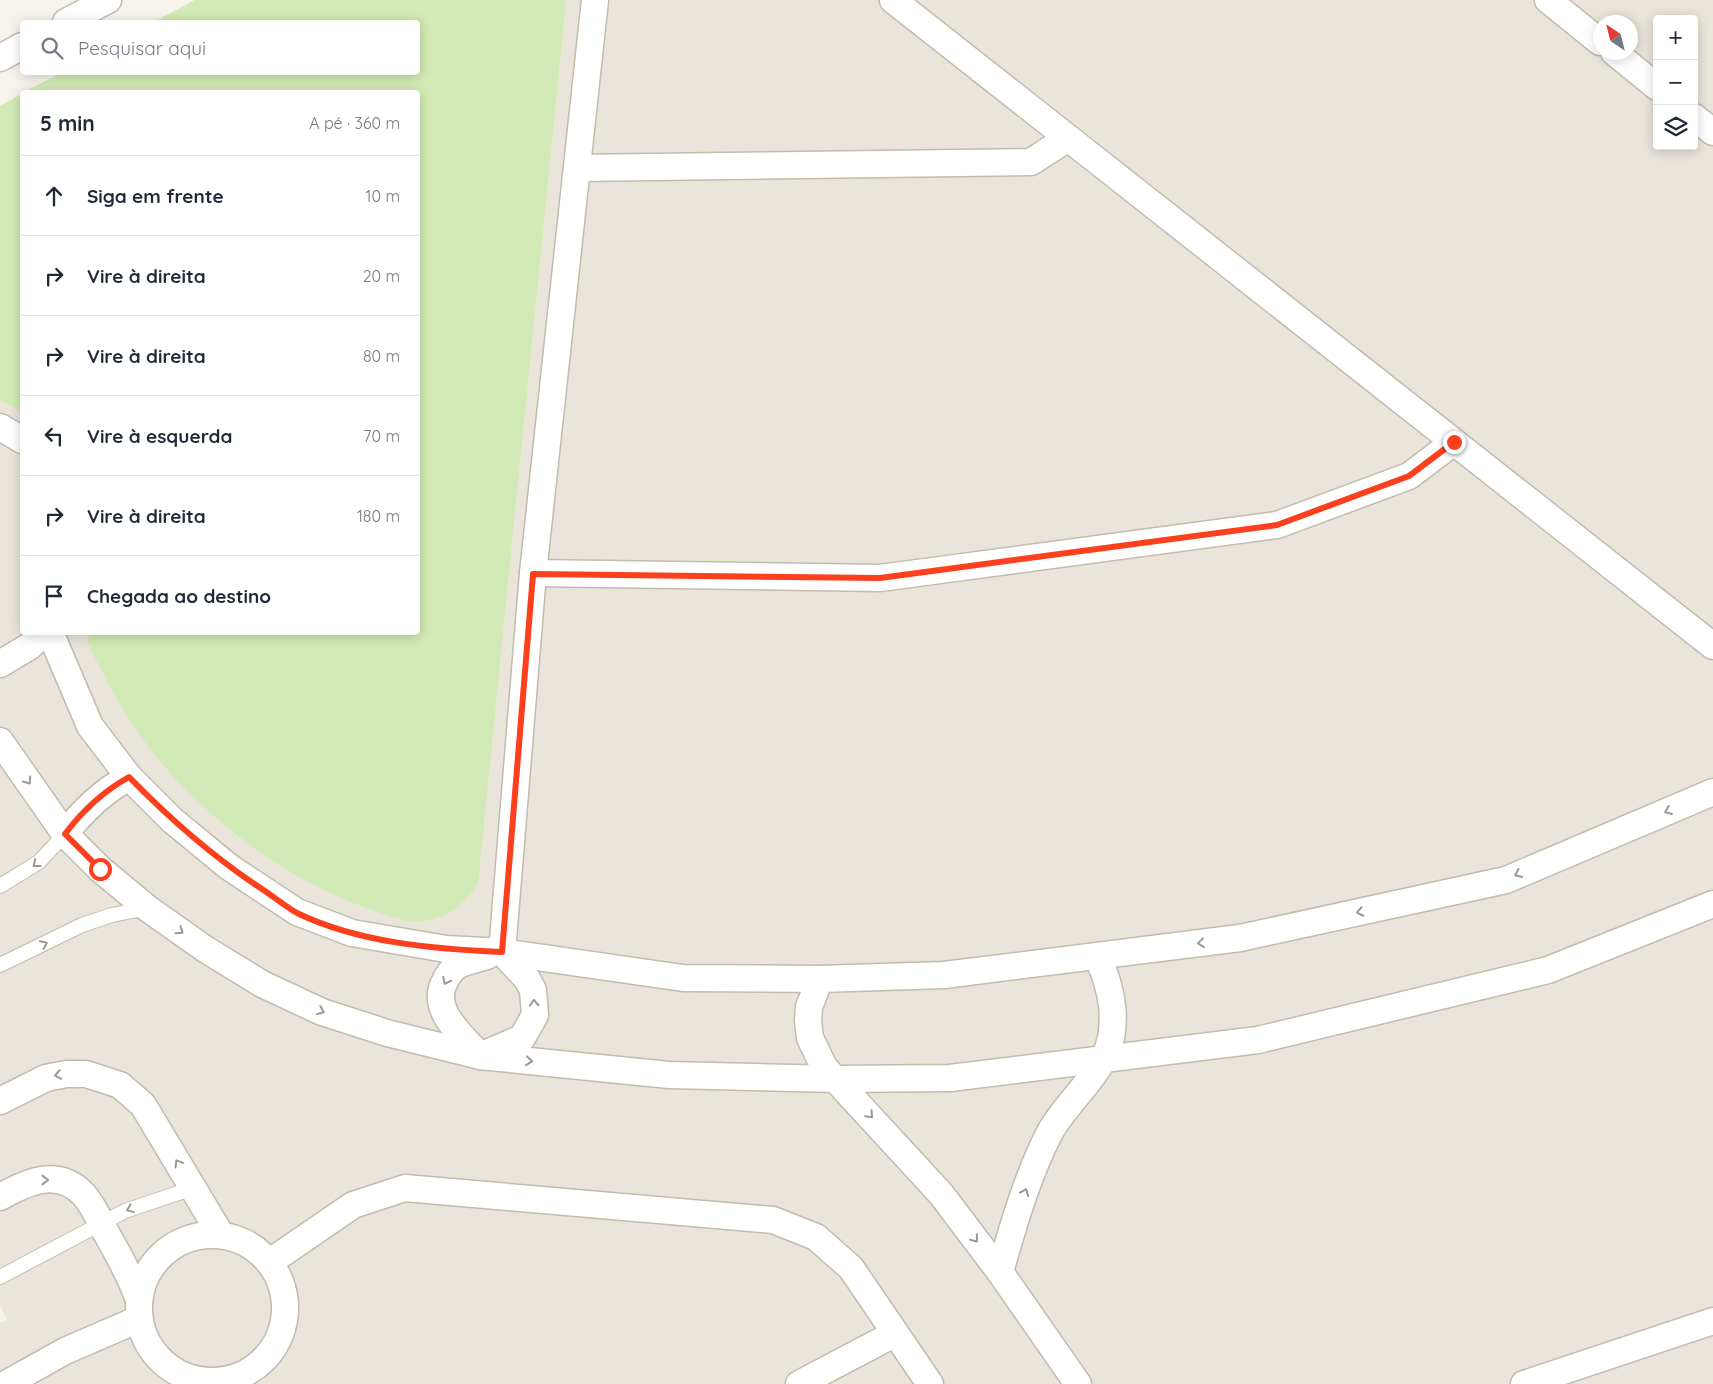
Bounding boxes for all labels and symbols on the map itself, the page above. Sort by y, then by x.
north arrow [1593,15,1638,60]
route end [1443,431,1466,454]
one-way arrow [22,775,31,785]
one-way arrow [1664,805,1673,816]
one-way arrow [32,858,41,867]
route start [89,858,112,881]
one-way arrow [1514,868,1523,879]
one-way arrow [1356,906,1365,916]
one-way arrow [174,925,184,934]
one-way arrow [1197,937,1205,948]
one-way arrow [39,940,48,950]
one-way arrow [442,975,452,984]
one-way arrow [529,999,540,1007]
one-way arrow [316,1005,325,1015]
one-way arrow [525,1055,533,1066]
one-way arrow [53,1070,62,1080]
one-way arrow [864,1109,873,1118]
one-way arrow [174,1159,184,1168]
one-way arrow [41,1175,49,1185]
one-way arrow [1019,1188,1030,1197]
one-way arrow [126,1203,135,1214]
one-way arrow [969,1233,978,1243]

